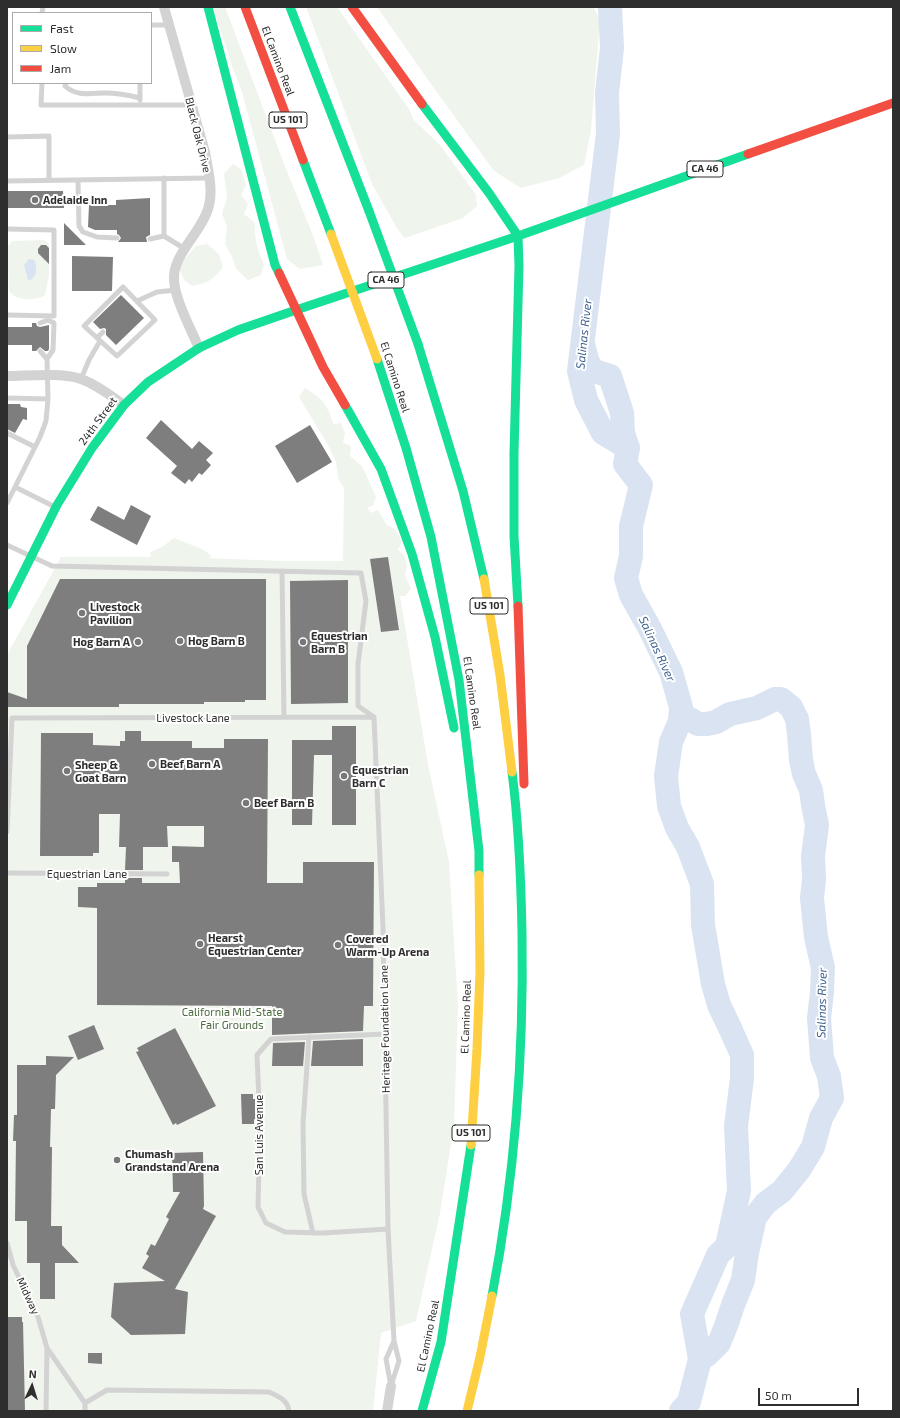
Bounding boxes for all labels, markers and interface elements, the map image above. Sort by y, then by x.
legend [12,12,152,84]
text: Fast [50,21,73,35]
street label: El Camino Real [259,24,297,98]
text: Slow [50,41,77,55]
text: Jam [50,61,71,75]
street label: Black Oak Drive [182,96,214,174]
road number: US 101 [269,112,307,128]
road number: CA 46 [687,161,723,177]
place label: Adelaide Inn [43,193,107,207]
marker: Adelaide Inn [30,195,40,205]
road number: CA 46 [368,272,404,288]
water label: Salinas River [573,298,595,370]
street label: El Camino Real [377,340,413,414]
street label: 24th Street [76,394,120,448]
road number: US 101 [470,598,508,614]
place label: Livestock Pavilion [90,600,140,626]
marker: Livestock Pavilion [77,608,87,618]
water label: Salinas River [636,614,678,684]
place label: Equestrian Barn B [311,629,368,655]
place label: Hog Barn B [188,634,245,648]
place label: Hog Barn A [73,635,130,649]
marker: Hog Barn B [175,636,185,646]
marker: Hog Barn A [133,637,143,647]
marker: Equestrian Barn B [298,637,308,647]
street label: El Camino Real [460,656,484,730]
street label: Livestock Lane [156,711,230,725]
place label: Beef Barn A [160,757,220,771]
place label: Sheep & Goat Barn [75,758,126,784]
marker: Beef Barn A [147,759,157,769]
place label: Equestrian Barn C [352,763,409,789]
marker: Sheep & Goat Barn [62,766,72,776]
marker: Equestrian Barn C [339,771,349,781]
place label: Beef Barn B [254,796,314,810]
marker: Beef Barn B [241,798,251,808]
street label: Equestrian Lane [47,867,127,881]
place label: Hearst Equestrian Center [208,931,302,957]
place label: Covered Warm-Up Arena [346,932,429,958]
marker: Hearst Equestrian Center [195,939,205,949]
marker: Covered Warm-Up Arena [333,940,343,950]
street label: Heritage Foundation Lane [377,965,393,1093]
water label: Salinas River [814,968,830,1038]
street label: El Camino Real [458,980,474,1054]
park label: California Mid-State Fair Grounds [182,1005,282,1031]
street label: San Luis Avenue [252,1095,266,1175]
road number: US 101 [452,1125,490,1141]
place label: Chumash Grandstand Arena [125,1147,219,1173]
marker: Chumash Grandstand Arena [112,1155,122,1165]
street label: Midway [14,1275,42,1317]
street label: El Camino Real [414,1299,442,1373]
north arrow [12,1366,52,1406]
text: N [28,1367,37,1380]
scale bar [760,1380,861,1406]
text: 50 m [765,1388,792,1402]

